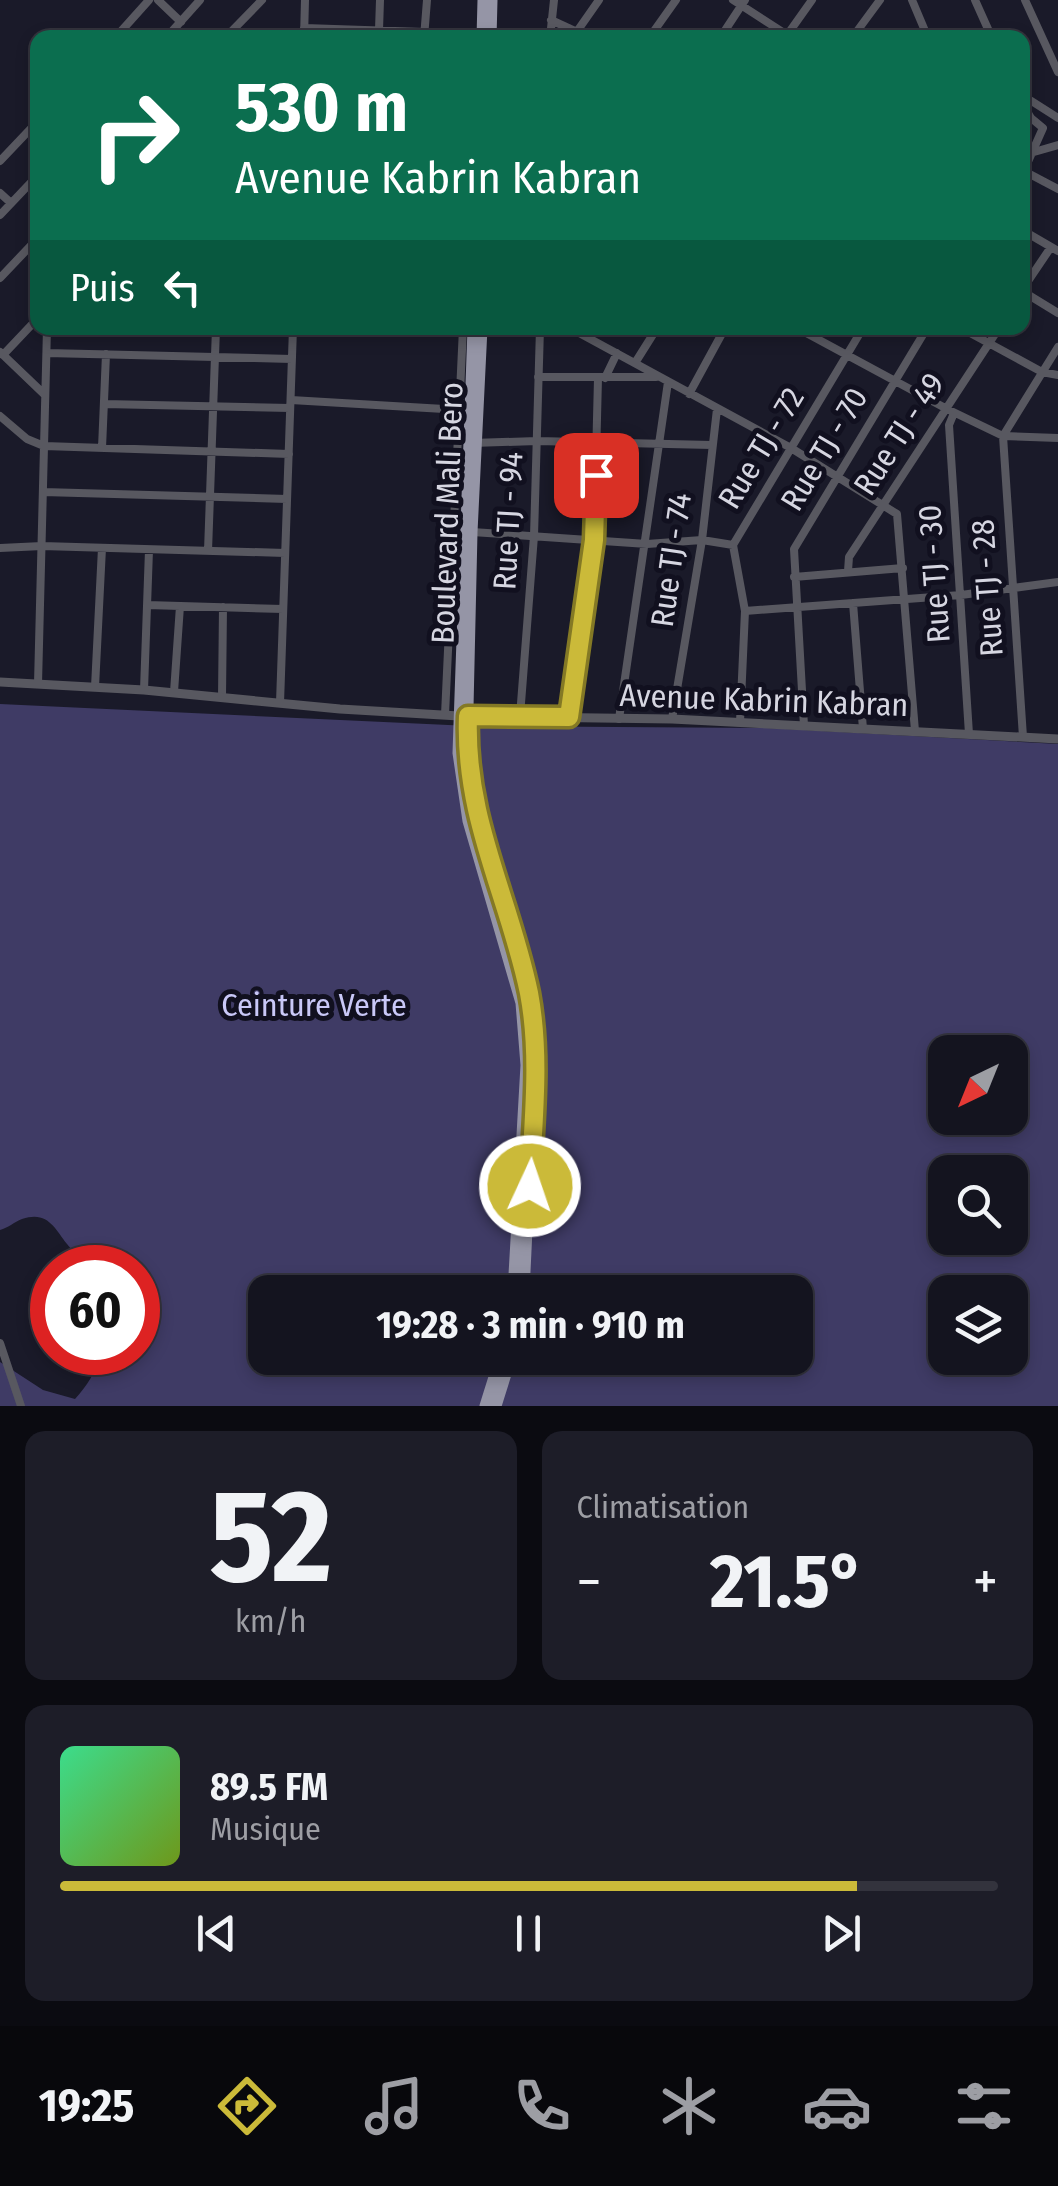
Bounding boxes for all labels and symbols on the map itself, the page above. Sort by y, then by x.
street label: Rue TJ - 49 [846,366,952,502]
street label: Boulevard Mali Bero [423,381,471,645]
street label: Rue TJ - 72 [710,381,812,515]
street label: Rue TJ - 70 [772,381,876,517]
pin [554,433,639,518]
street label: Rue TJ - 94 [485,451,531,591]
street label: Rue TJ - 74 [643,491,699,629]
street label: Rue TJ - 30 [910,504,958,644]
street label: Rue TJ - 28 [963,518,1011,658]
street label: Avenue Kabrin Kabran [619,676,909,724]
park label: Ceinture Verte [221,986,407,1024]
north arrow [928,1035,1028,1135]
position arrow [478,1134,582,1238]
speed limit sign: 60 [30,1245,160,1375]

